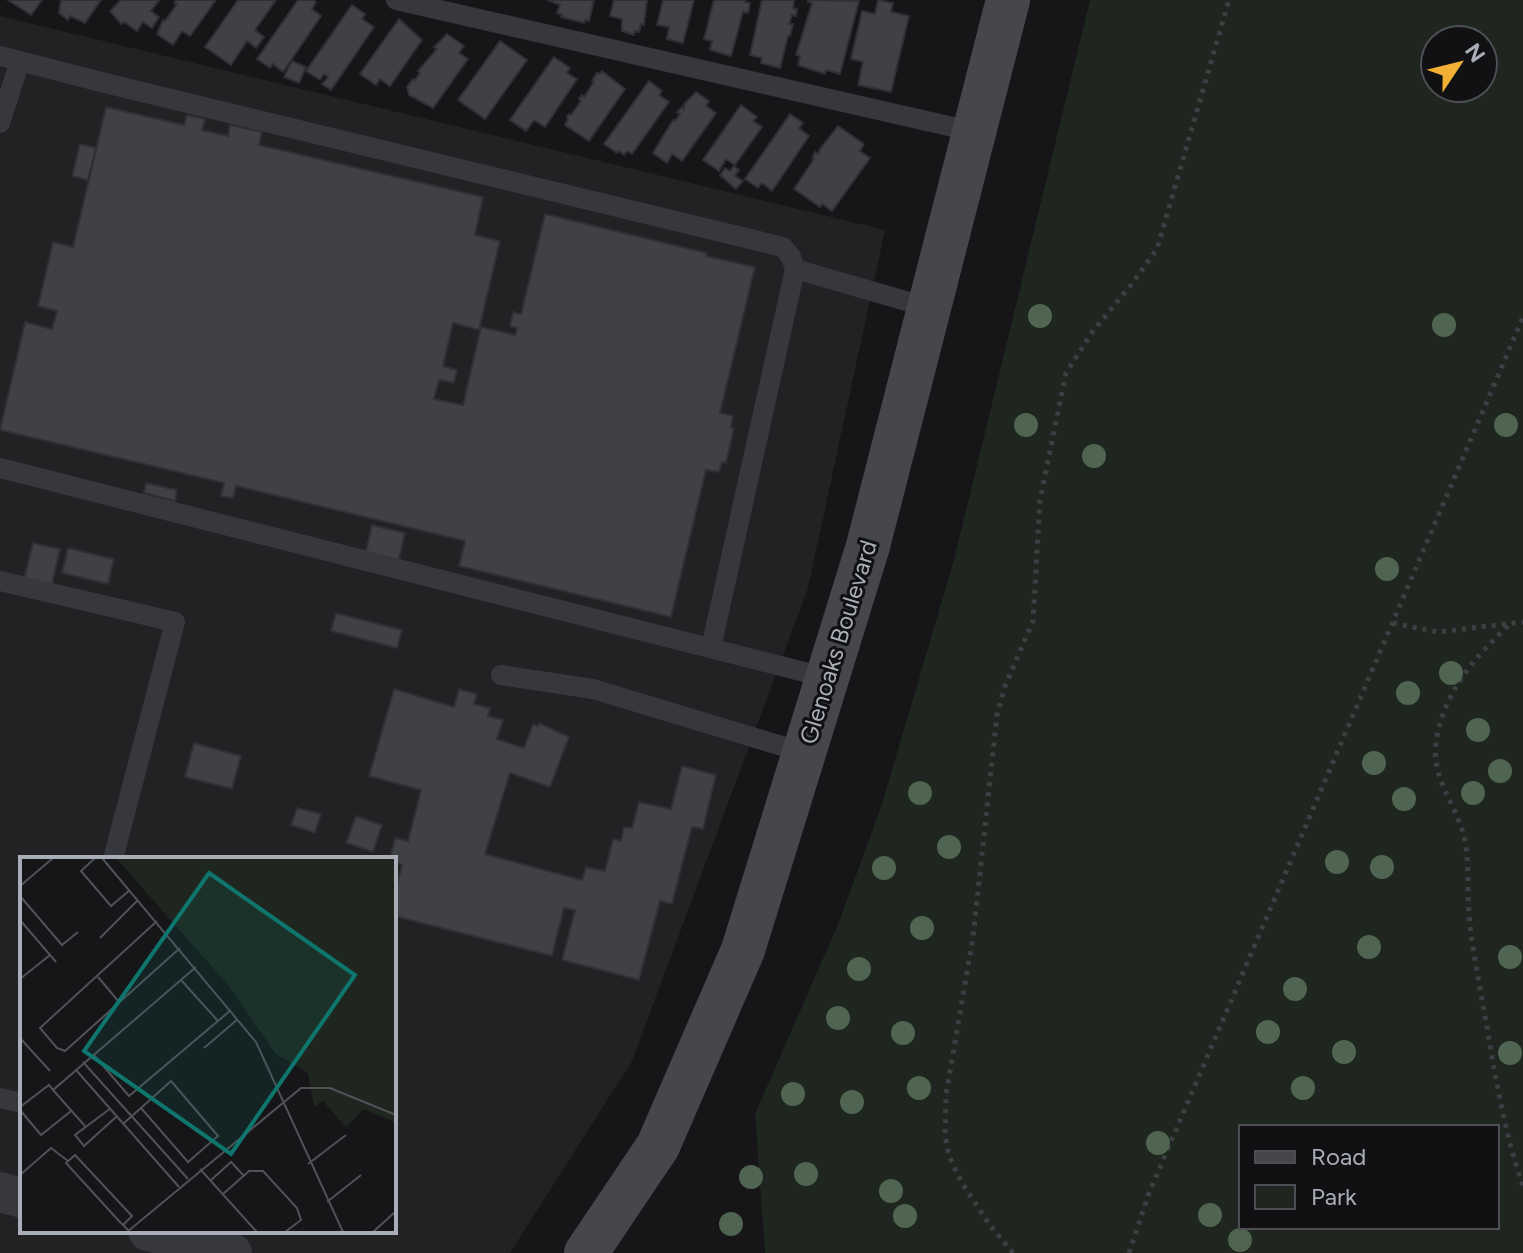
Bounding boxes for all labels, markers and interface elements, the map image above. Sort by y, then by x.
north arrow [1419,24,1499,104]
text: N [1459,38,1491,68]
street label: Glenoaks Boulevard [793,537,883,747]
inset map [20,857,396,1233]
legend [1239,1125,1499,1229]
text: Road [1311,1142,1366,1171]
text: Park [1311,1182,1357,1211]

